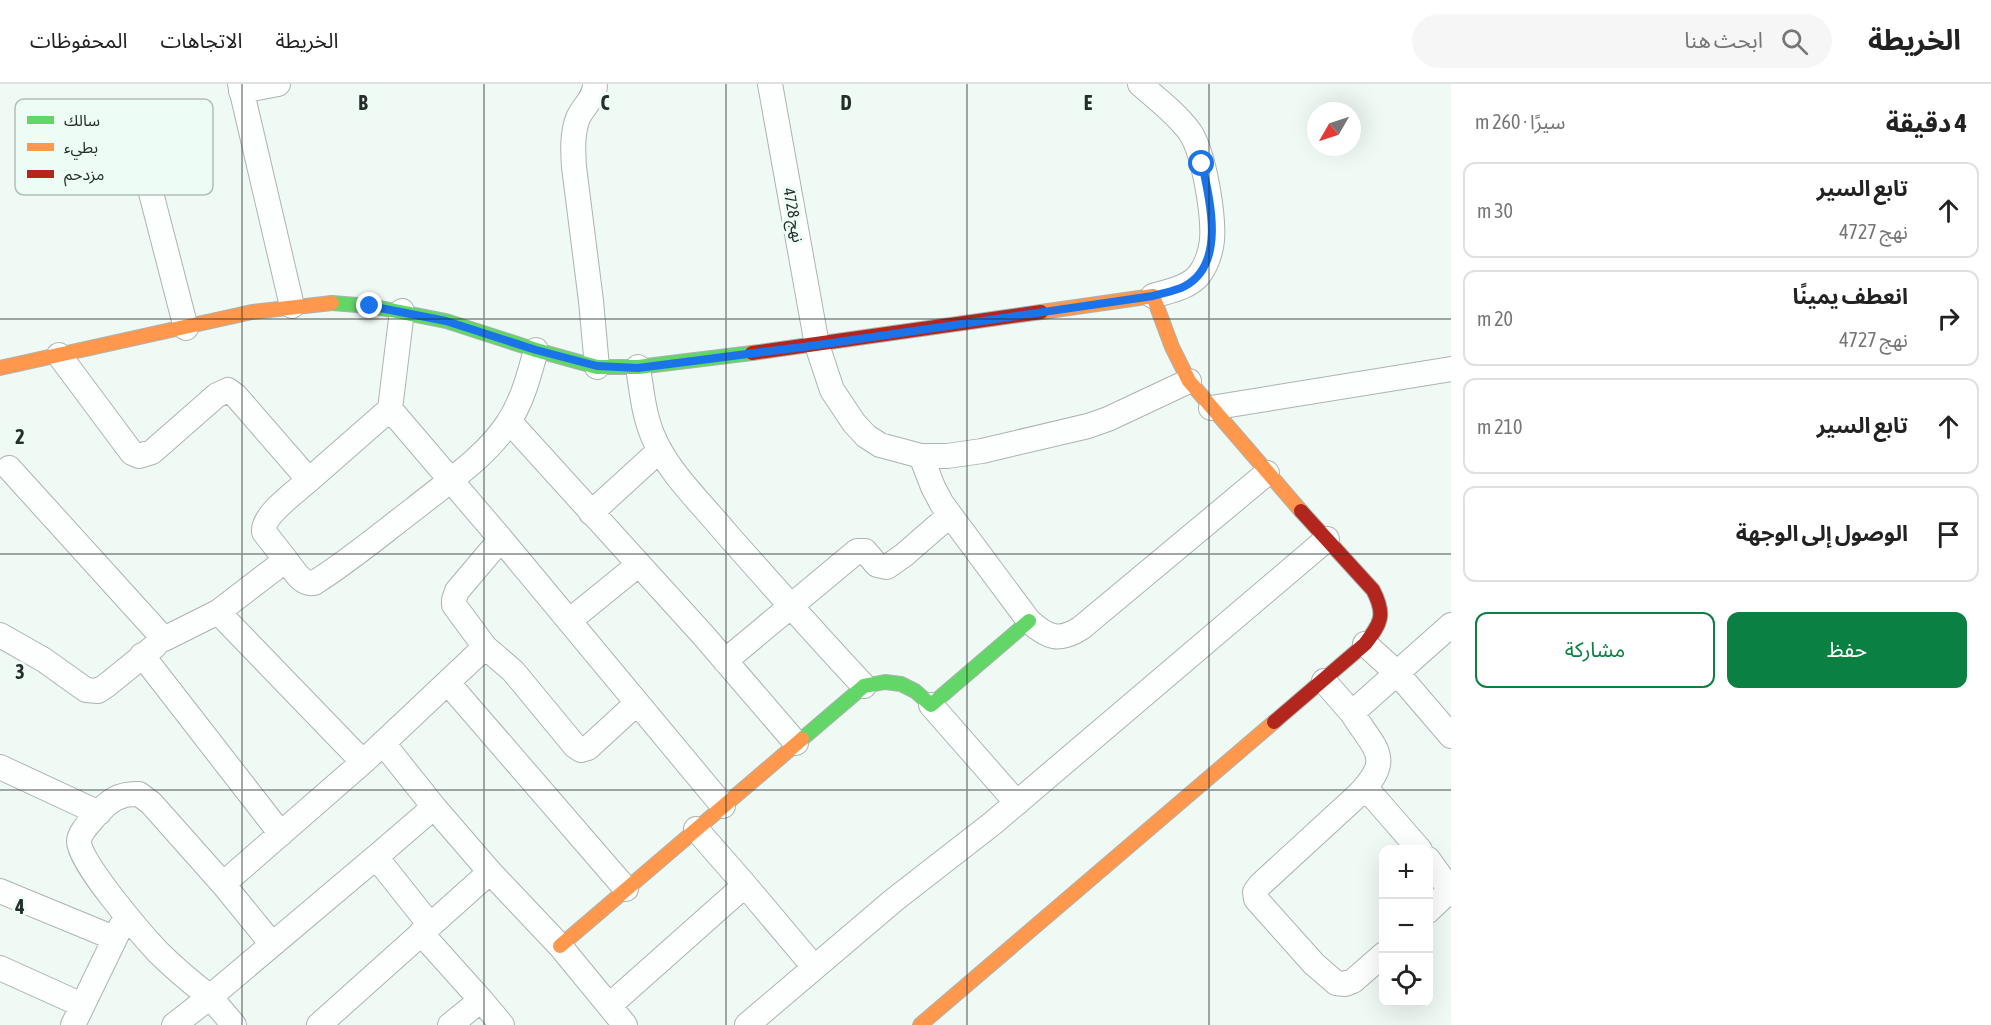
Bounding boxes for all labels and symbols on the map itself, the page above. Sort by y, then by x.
text: B [358,91,368,114]
text: C [601,91,610,114]
text: D [840,91,852,114]
text: E [1084,91,1093,114]
legend [15,99,213,195]
north arrow [1307,102,1361,156]
text: سالك [64,111,100,129]
text: بطيء [64,138,98,160]
route start [1188,150,1214,176]
text: مزدحم [64,165,104,187]
street label: نهج 4728 [776,186,808,244]
route end [356,292,382,318]
text: 2 [15,425,25,448]
text: 3 [15,660,25,683]
text: 4 [14,895,25,918]

